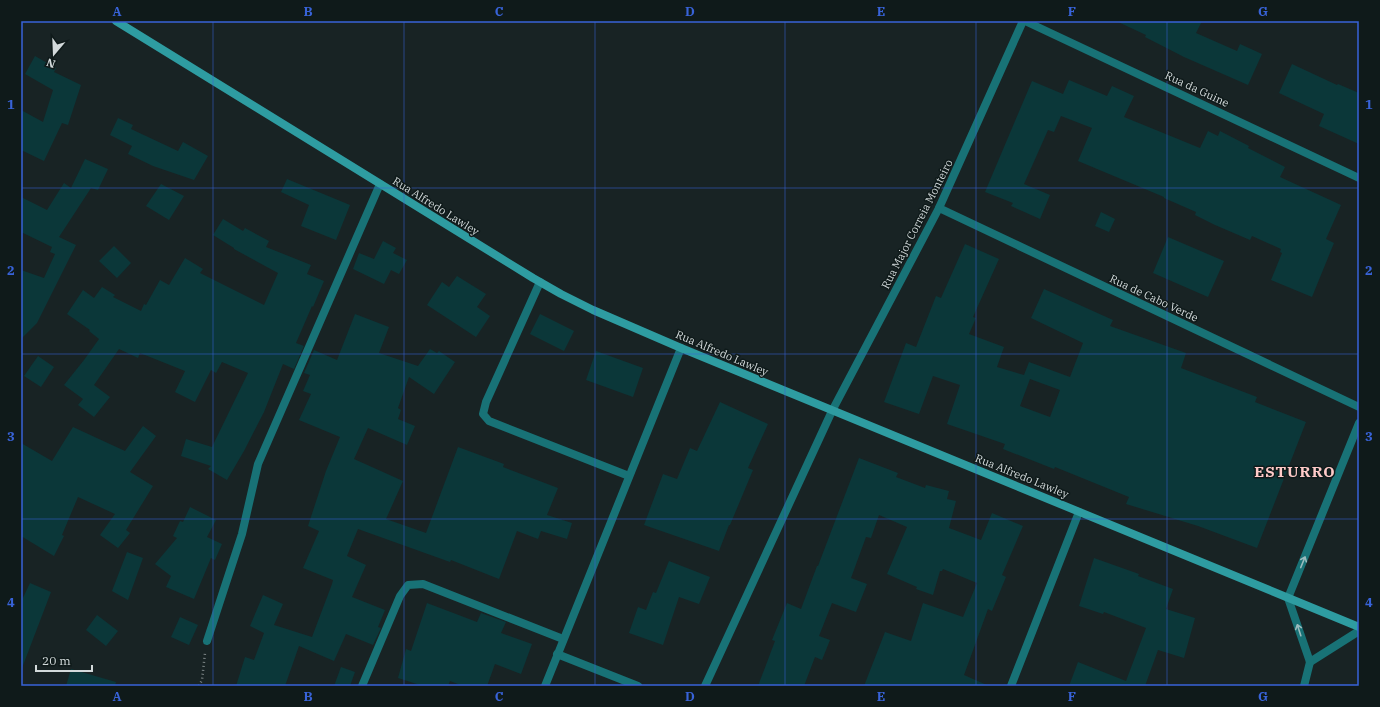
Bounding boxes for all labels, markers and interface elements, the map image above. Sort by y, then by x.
text: A [112,3,122,20]
text: B [303,3,313,20]
text: C [495,3,504,20]
text: D [685,3,695,20]
text: E [877,3,885,20]
text: F [1068,3,1076,20]
text: G [1258,3,1268,20]
north arrow [34,34,74,74]
text: N [44,55,57,71]
street label: Rua da Guine [1163,68,1231,110]
text: 1 [7,96,15,113]
text: 1 [1365,96,1373,113]
street label: Rua Major Correia Monteiro [878,157,956,291]
street label: Rua Alfredo Lawley [390,174,482,238]
text: 2 [7,262,15,279]
text: 2 [1365,262,1373,279]
street label: Rua de Cabo Verde [1107,271,1201,325]
street label: Rua Alfredo Lawley [673,327,771,379]
text: 3 [7,428,15,445]
text: 3 [1365,428,1373,445]
street label: Rua Alfredo Lawley [973,451,1071,501]
district label: ESTURRO [1254,462,1336,481]
one-way arrow [1300,557,1307,569]
text: 4 [7,594,15,611]
text: 4 [1365,594,1373,611]
one-way arrow [1295,624,1302,637]
scale bar [36,647,92,673]
text: 20 m [42,653,71,668]
text: A [112,688,122,705]
text: B [303,688,313,705]
text: C [495,688,504,705]
text: D [685,688,695,705]
text: E [877,688,885,705]
text: F [1068,688,1076,705]
text: G [1258,688,1268,705]

